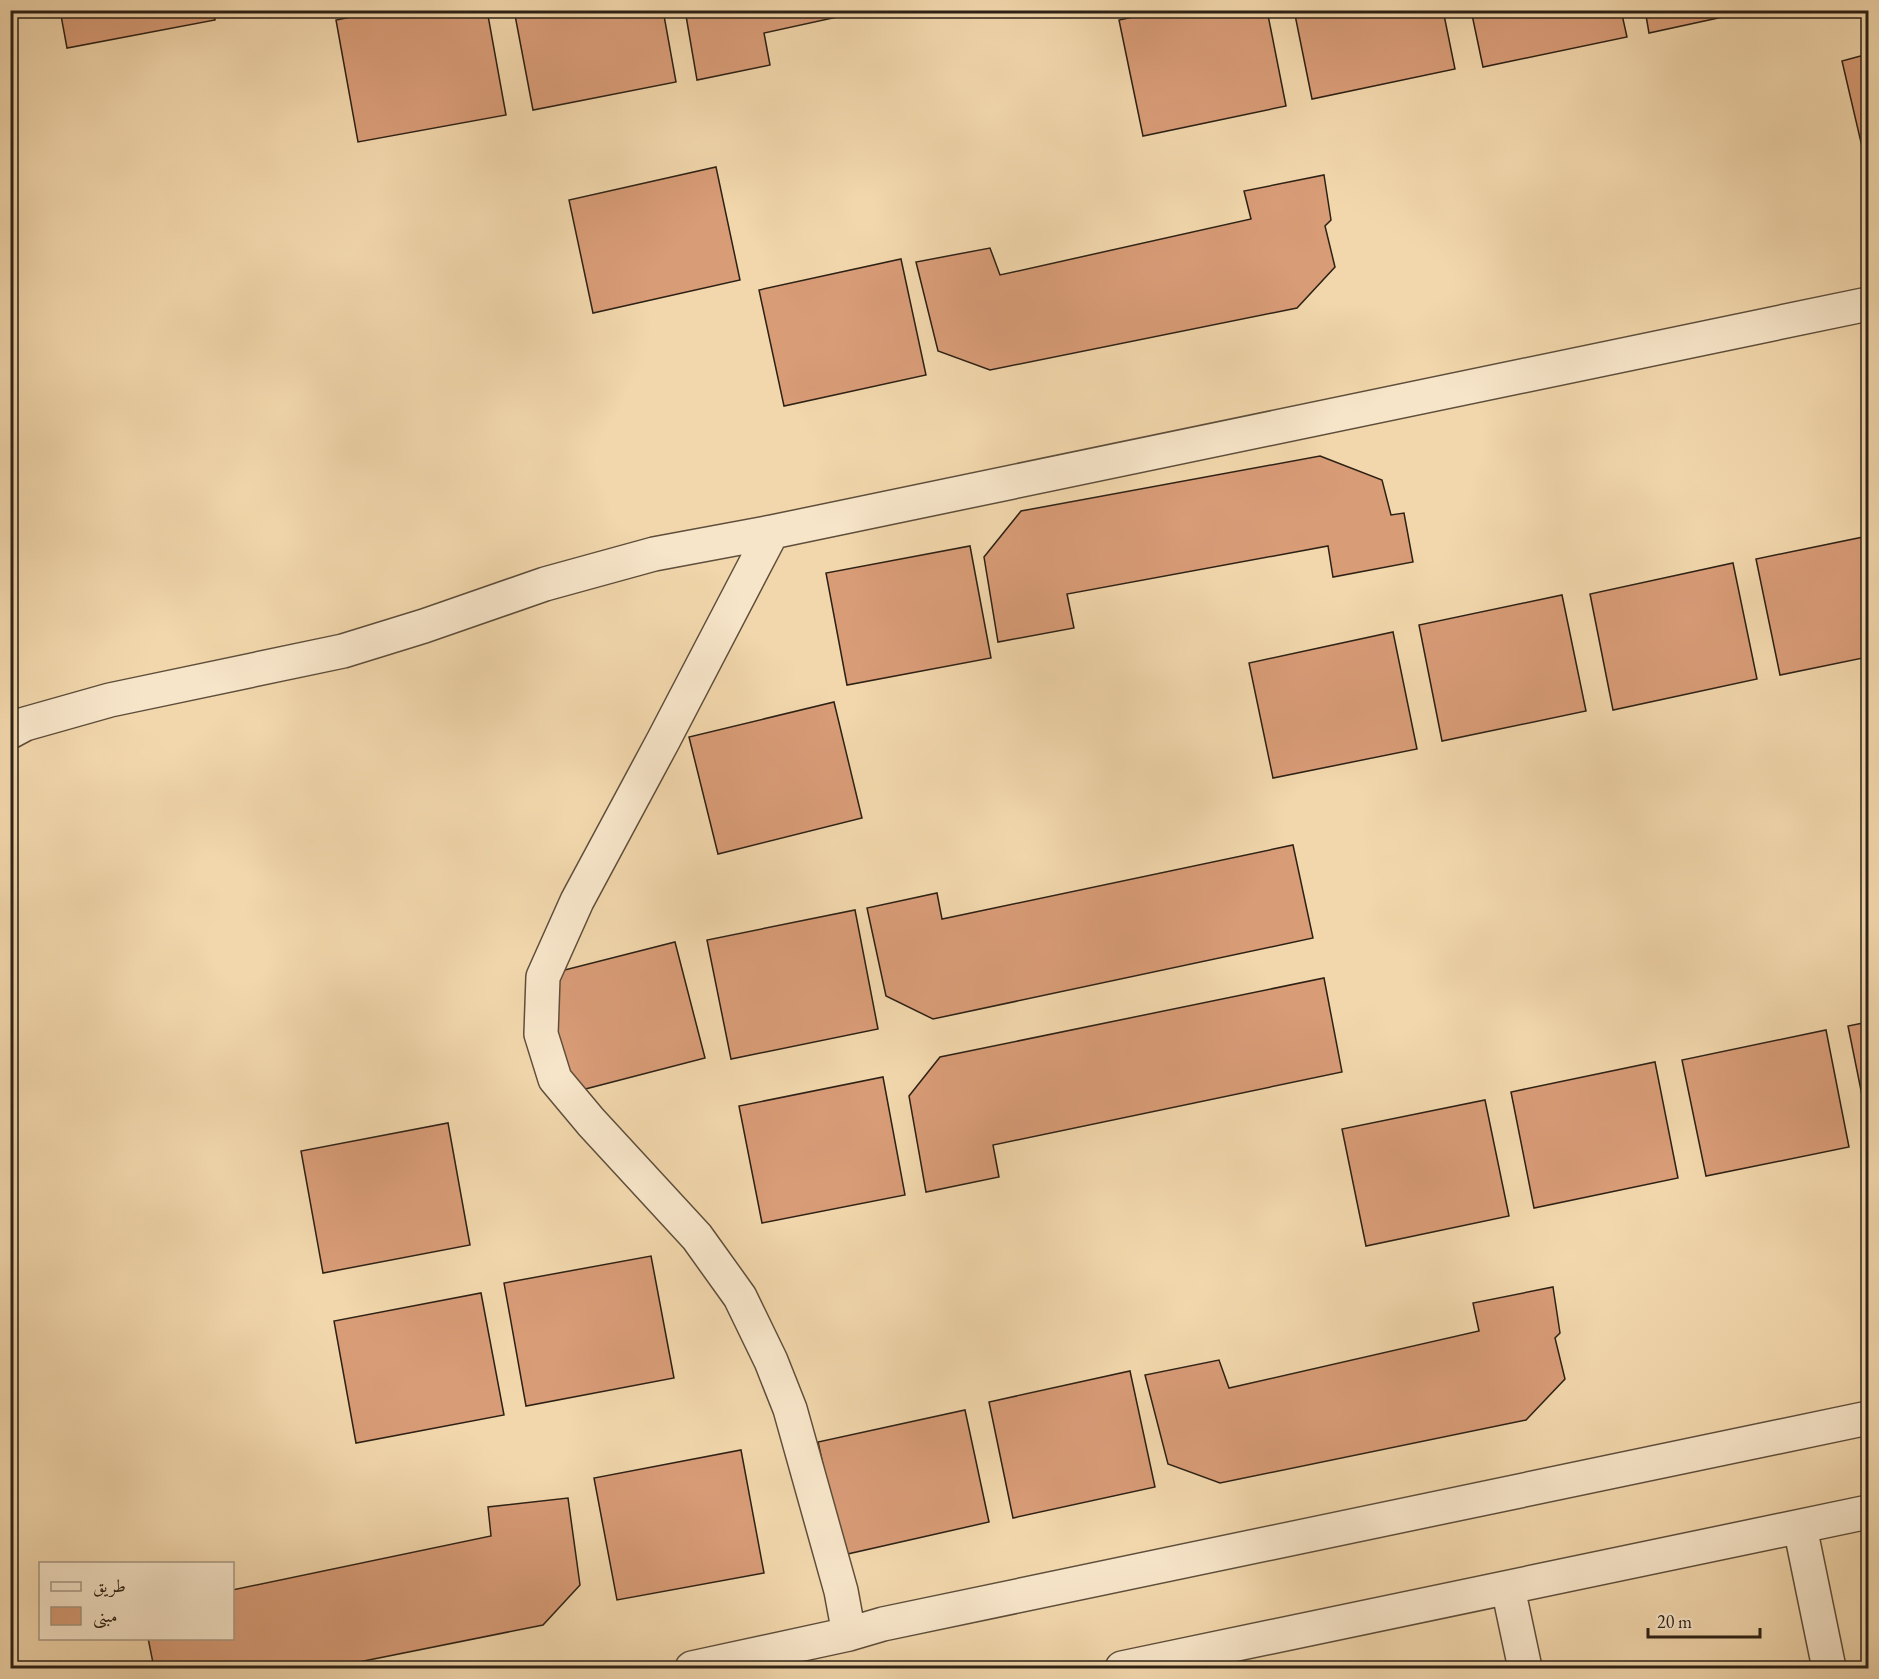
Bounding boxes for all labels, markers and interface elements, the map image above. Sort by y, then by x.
legend [39,1562,234,1640]
text: طريق [93,1574,126,1598]
scale bar [1648,1601,1760,1639]
text: مبنى [93,1604,118,1629]
text: 20 m [1657,1610,1692,1633]

